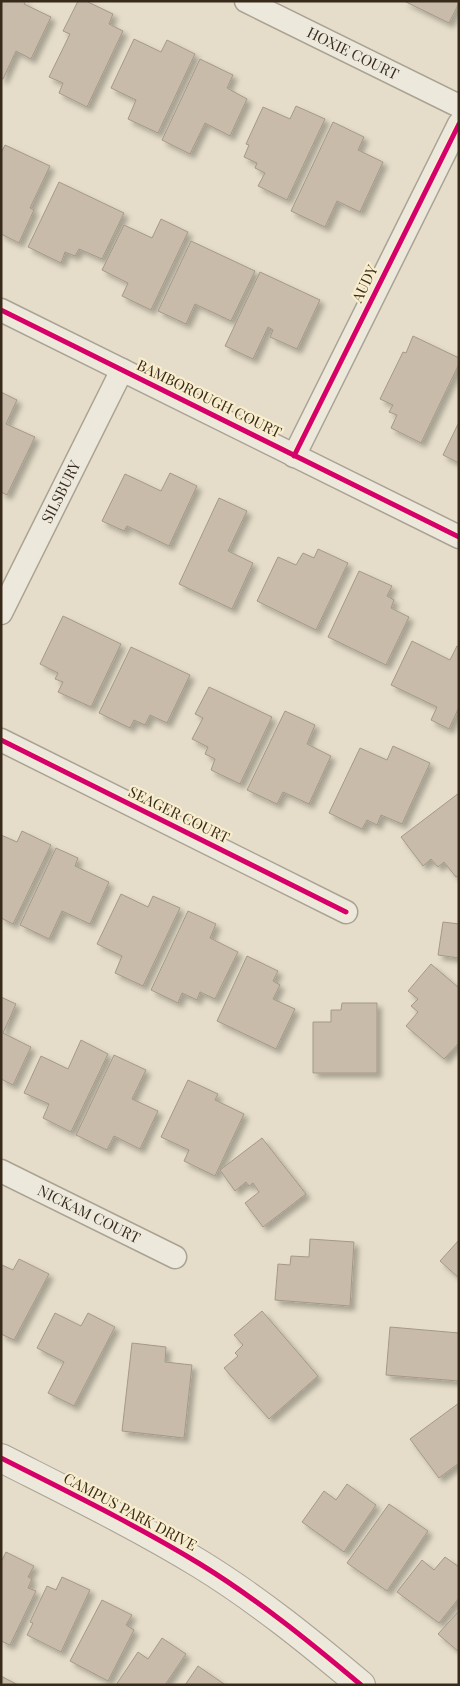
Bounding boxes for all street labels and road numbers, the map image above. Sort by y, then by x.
street label: HOXIE COURT [304,22,402,84]
street label: AUDY [346,261,382,306]
street label: BAMBOROUGH COURT [134,354,285,442]
street label: SILSBURY [36,457,84,526]
street label: SEAGER COURT [126,781,233,847]
street label: NICKAM COURT [35,1180,144,1247]
street label: CAMPUS PARK DRIVE [60,1468,201,1555]

